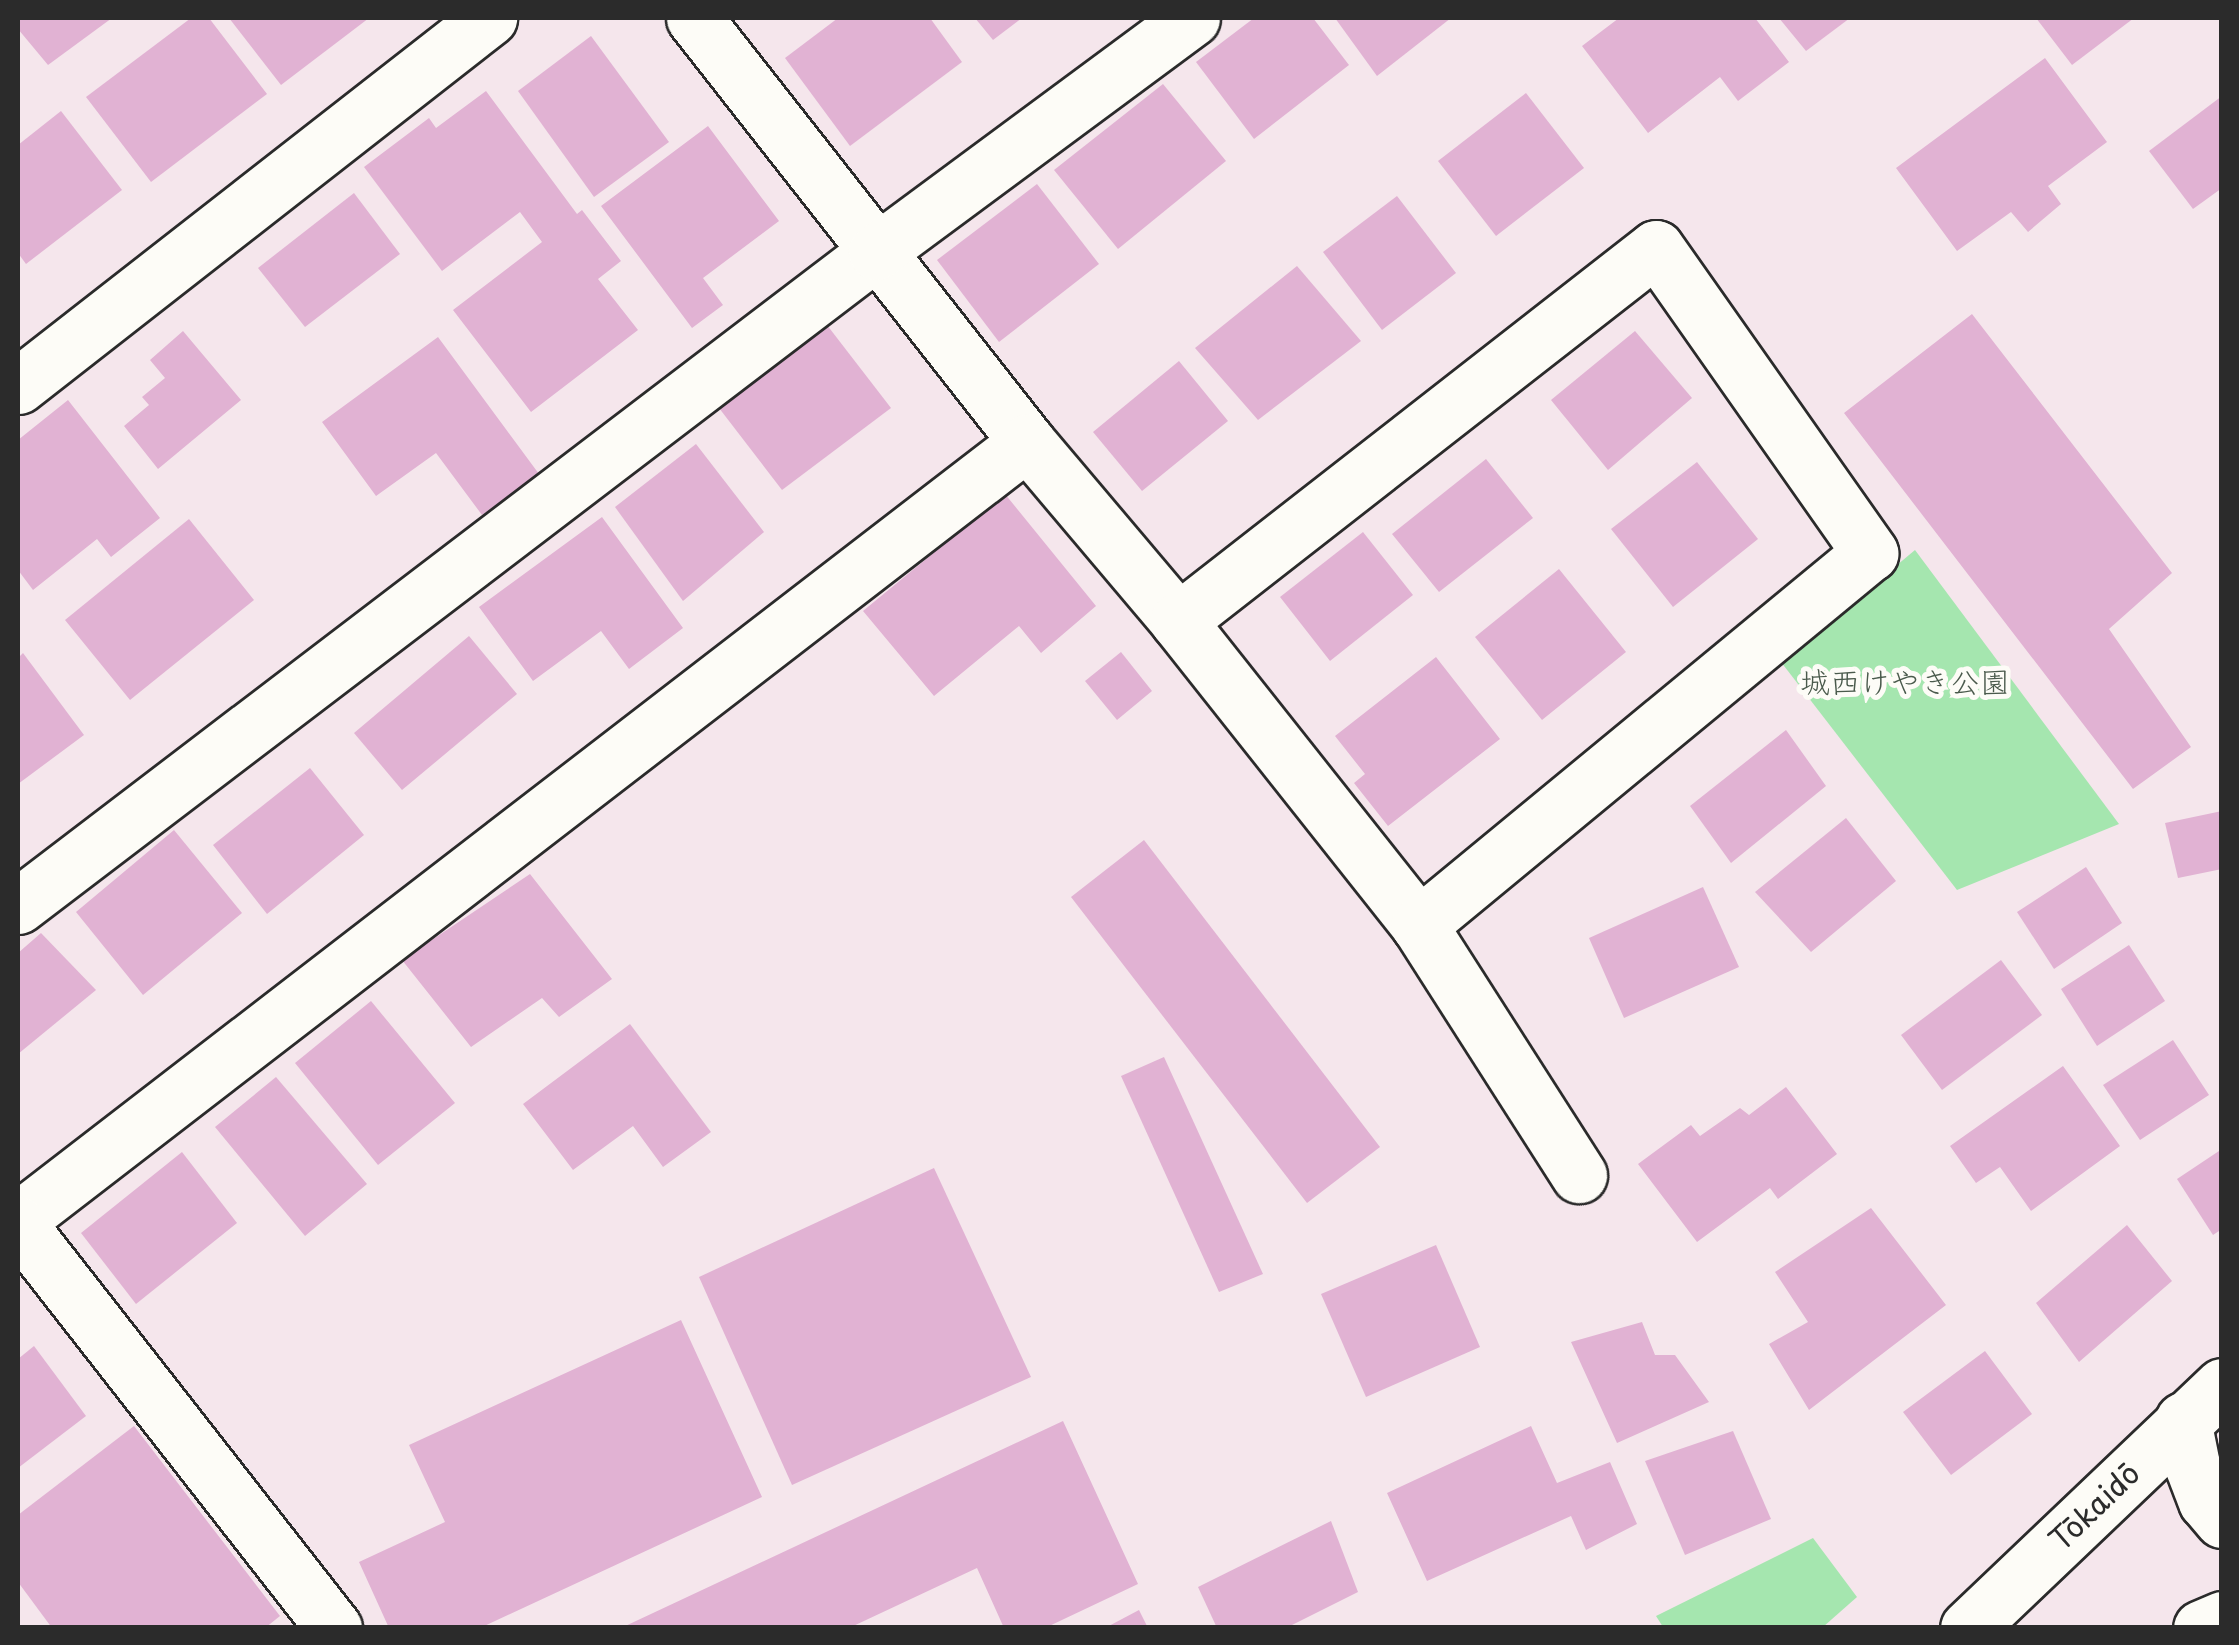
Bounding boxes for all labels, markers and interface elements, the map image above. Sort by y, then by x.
park label: 城西けやき公園 [1800,663,2010,699]
street label: Tōkaidō [2042,1455,2146,1557]

